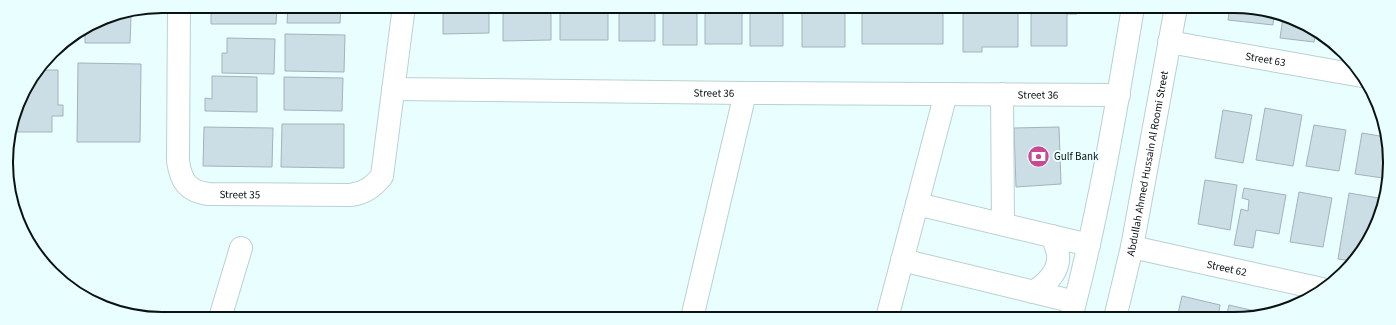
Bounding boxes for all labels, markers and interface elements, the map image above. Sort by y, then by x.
street label: Street 63 [1244,48,1287,70]
street label: Abdullah Ahmed Hussain Al Roomi Street [1123,69,1172,258]
street label: Street 36 [694,85,735,100]
street label: Street 36 [1018,87,1059,102]
bank icon: Gulf Bank [1025,143,1051,169]
place label: Gulf Bank [1054,149,1099,164]
street label: Street 35 [219,187,260,202]
street label: Street 62 [1205,256,1248,280]

